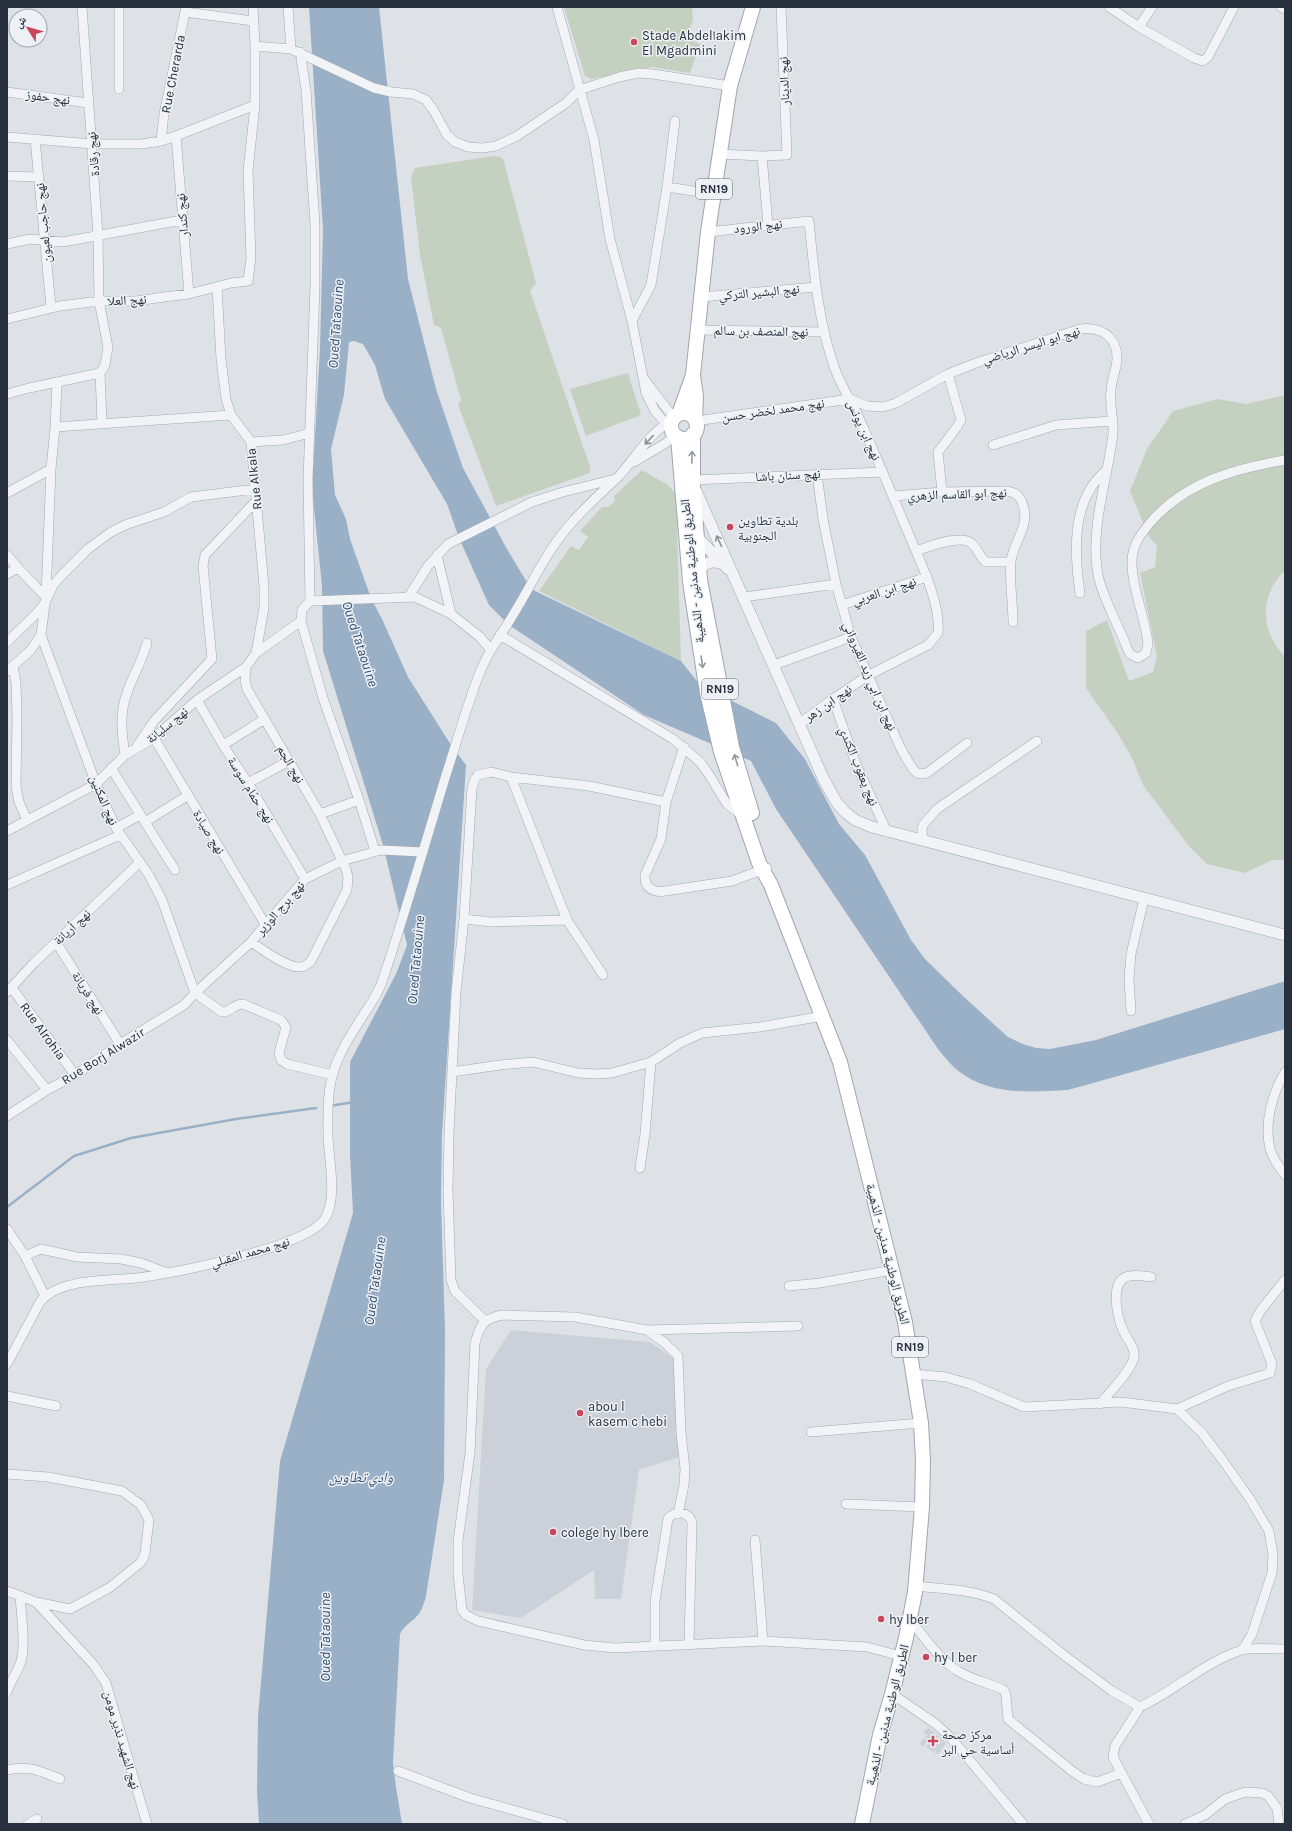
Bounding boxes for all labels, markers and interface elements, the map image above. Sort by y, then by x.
north arrow [8,8,48,48]
text: ش [12,13,30,31]
place label: Stade Abdelاakim El Mgadmini [642,28,746,58]
street label: Rue Cherarda [158,34,188,114]
marker: Stade Abdelاakim El Mgadmini [629,37,639,47]
street label: نهج الدينار [776,56,794,107]
street label: نهج حفوز [24,86,71,110]
street label: نهج رقادة [84,131,104,177]
road number: RN19 [696,179,732,199]
street label: نهج حاجب لعيون [32,182,56,264]
street label: نهج كندار [173,192,193,238]
street label: نهج الورود [733,216,783,238]
water label: Oued Tataouine [324,278,348,369]
street label: نهج البشير التركي [718,281,801,306]
street label: نهج العلا [107,291,147,311]
street label: نهج المنصف بن سالم [713,323,809,341]
street label: نهج ابو اليسر الرياضي [980,323,1083,370]
street label: نهج محمد لخضر حسن [721,395,826,427]
street label: نهج ابن يونس [842,397,884,464]
one-way arrow [644,435,654,445]
street label: Rue Alkala [243,447,265,511]
one-way arrow [689,451,696,464]
street label: نهج سنان باشا [755,466,821,486]
street label: نهج ابو القاسم الزهري [907,485,1007,507]
street label: الطريق الوطنية مدنين - الذهيبة [677,498,708,644]
place label: بلدية تطاوين الجنوبية [738,513,798,544]
marker: بلدية تطاوين الجنوبية [725,522,735,532]
one-way arrow [715,536,722,548]
street label: نهج ابن العربي [850,574,919,612]
water label: Oued Tataouine [338,599,382,690]
street label: نهج ابن ابي زيد القيرواني [837,619,900,734]
one-way arrow [698,655,706,668]
road number: RN19 [702,679,738,699]
street label: نهج ابن زهر [801,681,856,727]
street label: نهج سليانة [143,704,192,748]
street label: نهج يعقوب الكندي [833,724,882,809]
street label: نهج الجم [272,742,308,787]
street label: نهج حمّام سوسة [223,754,277,827]
one-way arrow [732,754,739,767]
street label: نهج المكنين [85,772,121,828]
street label: نهج صيادة [188,807,228,858]
street label: نهج برج الوزير [252,878,309,940]
street label: نهج أريانة [50,906,95,949]
water label: Oued Tataouine [404,914,428,1005]
street label: نهج فريانة [67,969,107,1018]
street label: Rue Alrohia [17,999,69,1063]
street label: Rue Borj Alwazir [59,1024,148,1088]
street label: الطريق الوطنية مدنين - الذهيبة [862,1182,913,1326]
street label: نهج محمد المقبلي [209,1234,292,1274]
water label: Oued Tataouine [360,1235,390,1326]
road number: RN19 [892,1337,928,1357]
place label: abou l kasem c hebi [588,1399,667,1429]
marker: abou l kasem c hebi [575,1408,585,1418]
water label: وادي تطاوين [329,1469,393,1488]
place label: colege hy lbere [561,1525,649,1540]
marker: colege hy lbere [548,1527,558,1537]
water label: Oued Tataouine [317,1592,334,1682]
place label: hy lber [889,1612,929,1627]
marker: hy lber [876,1614,886,1624]
street label: الطريق الوطنية مدنين - الذهيبة [862,1643,913,1787]
place label: hy l ber [934,1650,977,1665]
marker: hy l ber [921,1652,931,1662]
street label: نهج الشهيد نذير مومن [99,1689,143,1792]
place label: مركز صحة أساسية حي البر [941,1727,1014,1760]
marker: مركز صحة أساسية حي البر [927,1735,939,1747]

